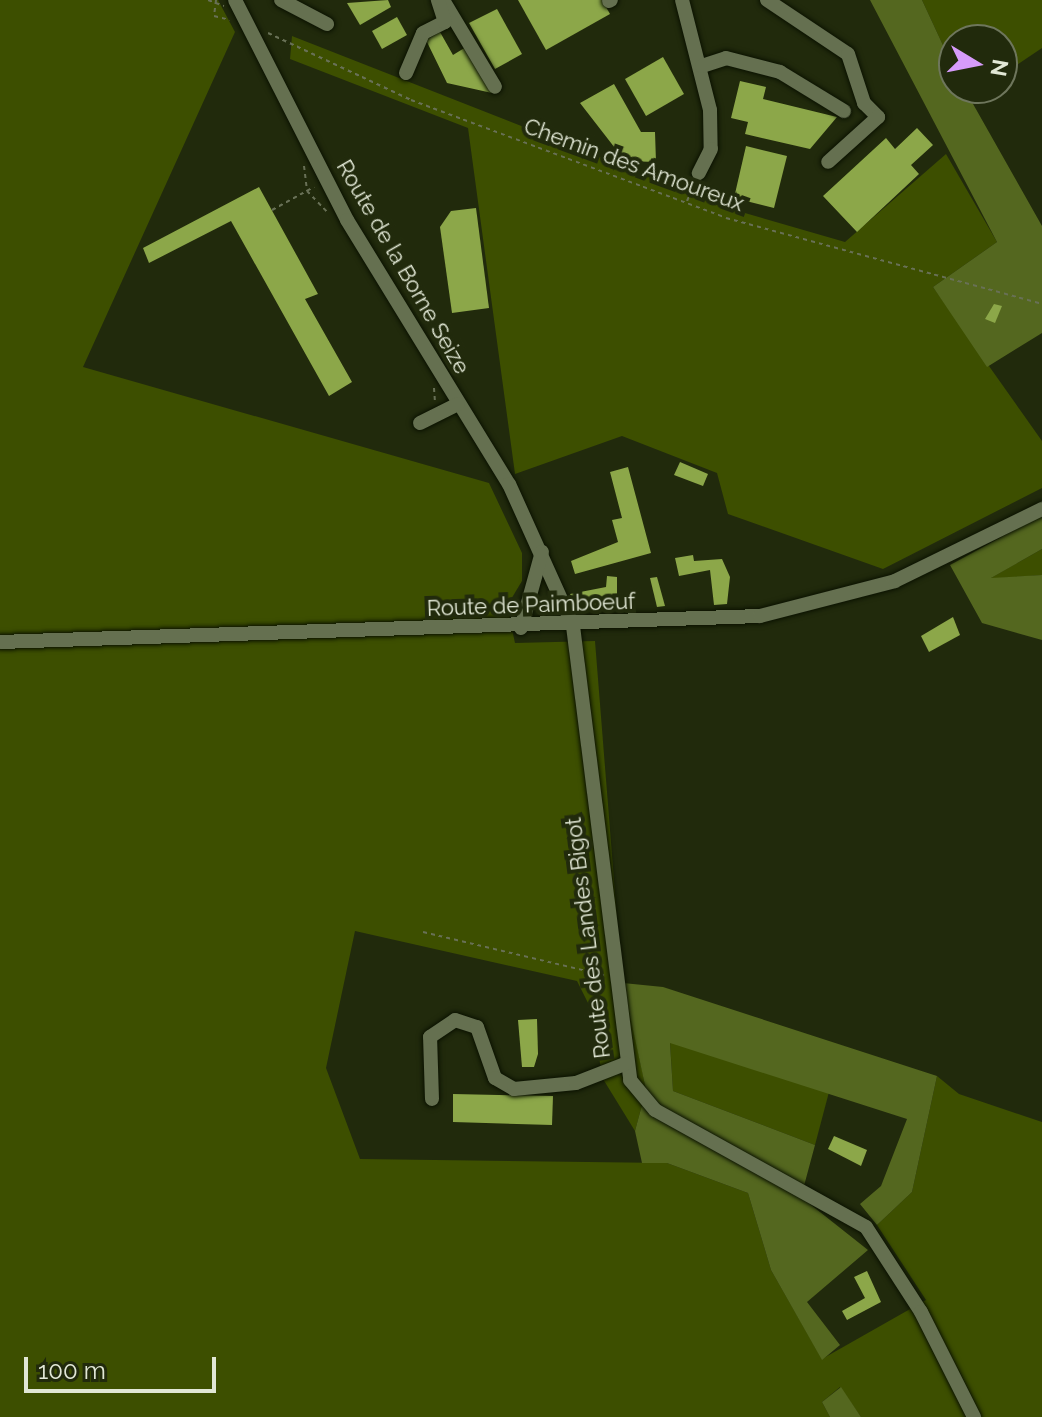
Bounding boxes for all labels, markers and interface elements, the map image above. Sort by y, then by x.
north arrow [938,24,1018,104]
text: N [985,57,1014,78]
street label: Chemin des Amoureux [520,113,748,217]
street label: Route de la Borne Seize [331,155,475,379]
street label: Route de Paimboeuf [426,588,636,622]
street label: Route des Landes Bigot [560,816,616,1060]
scale bar [28,1341,220,1391]
text: 100 m [38,1356,106,1385]

